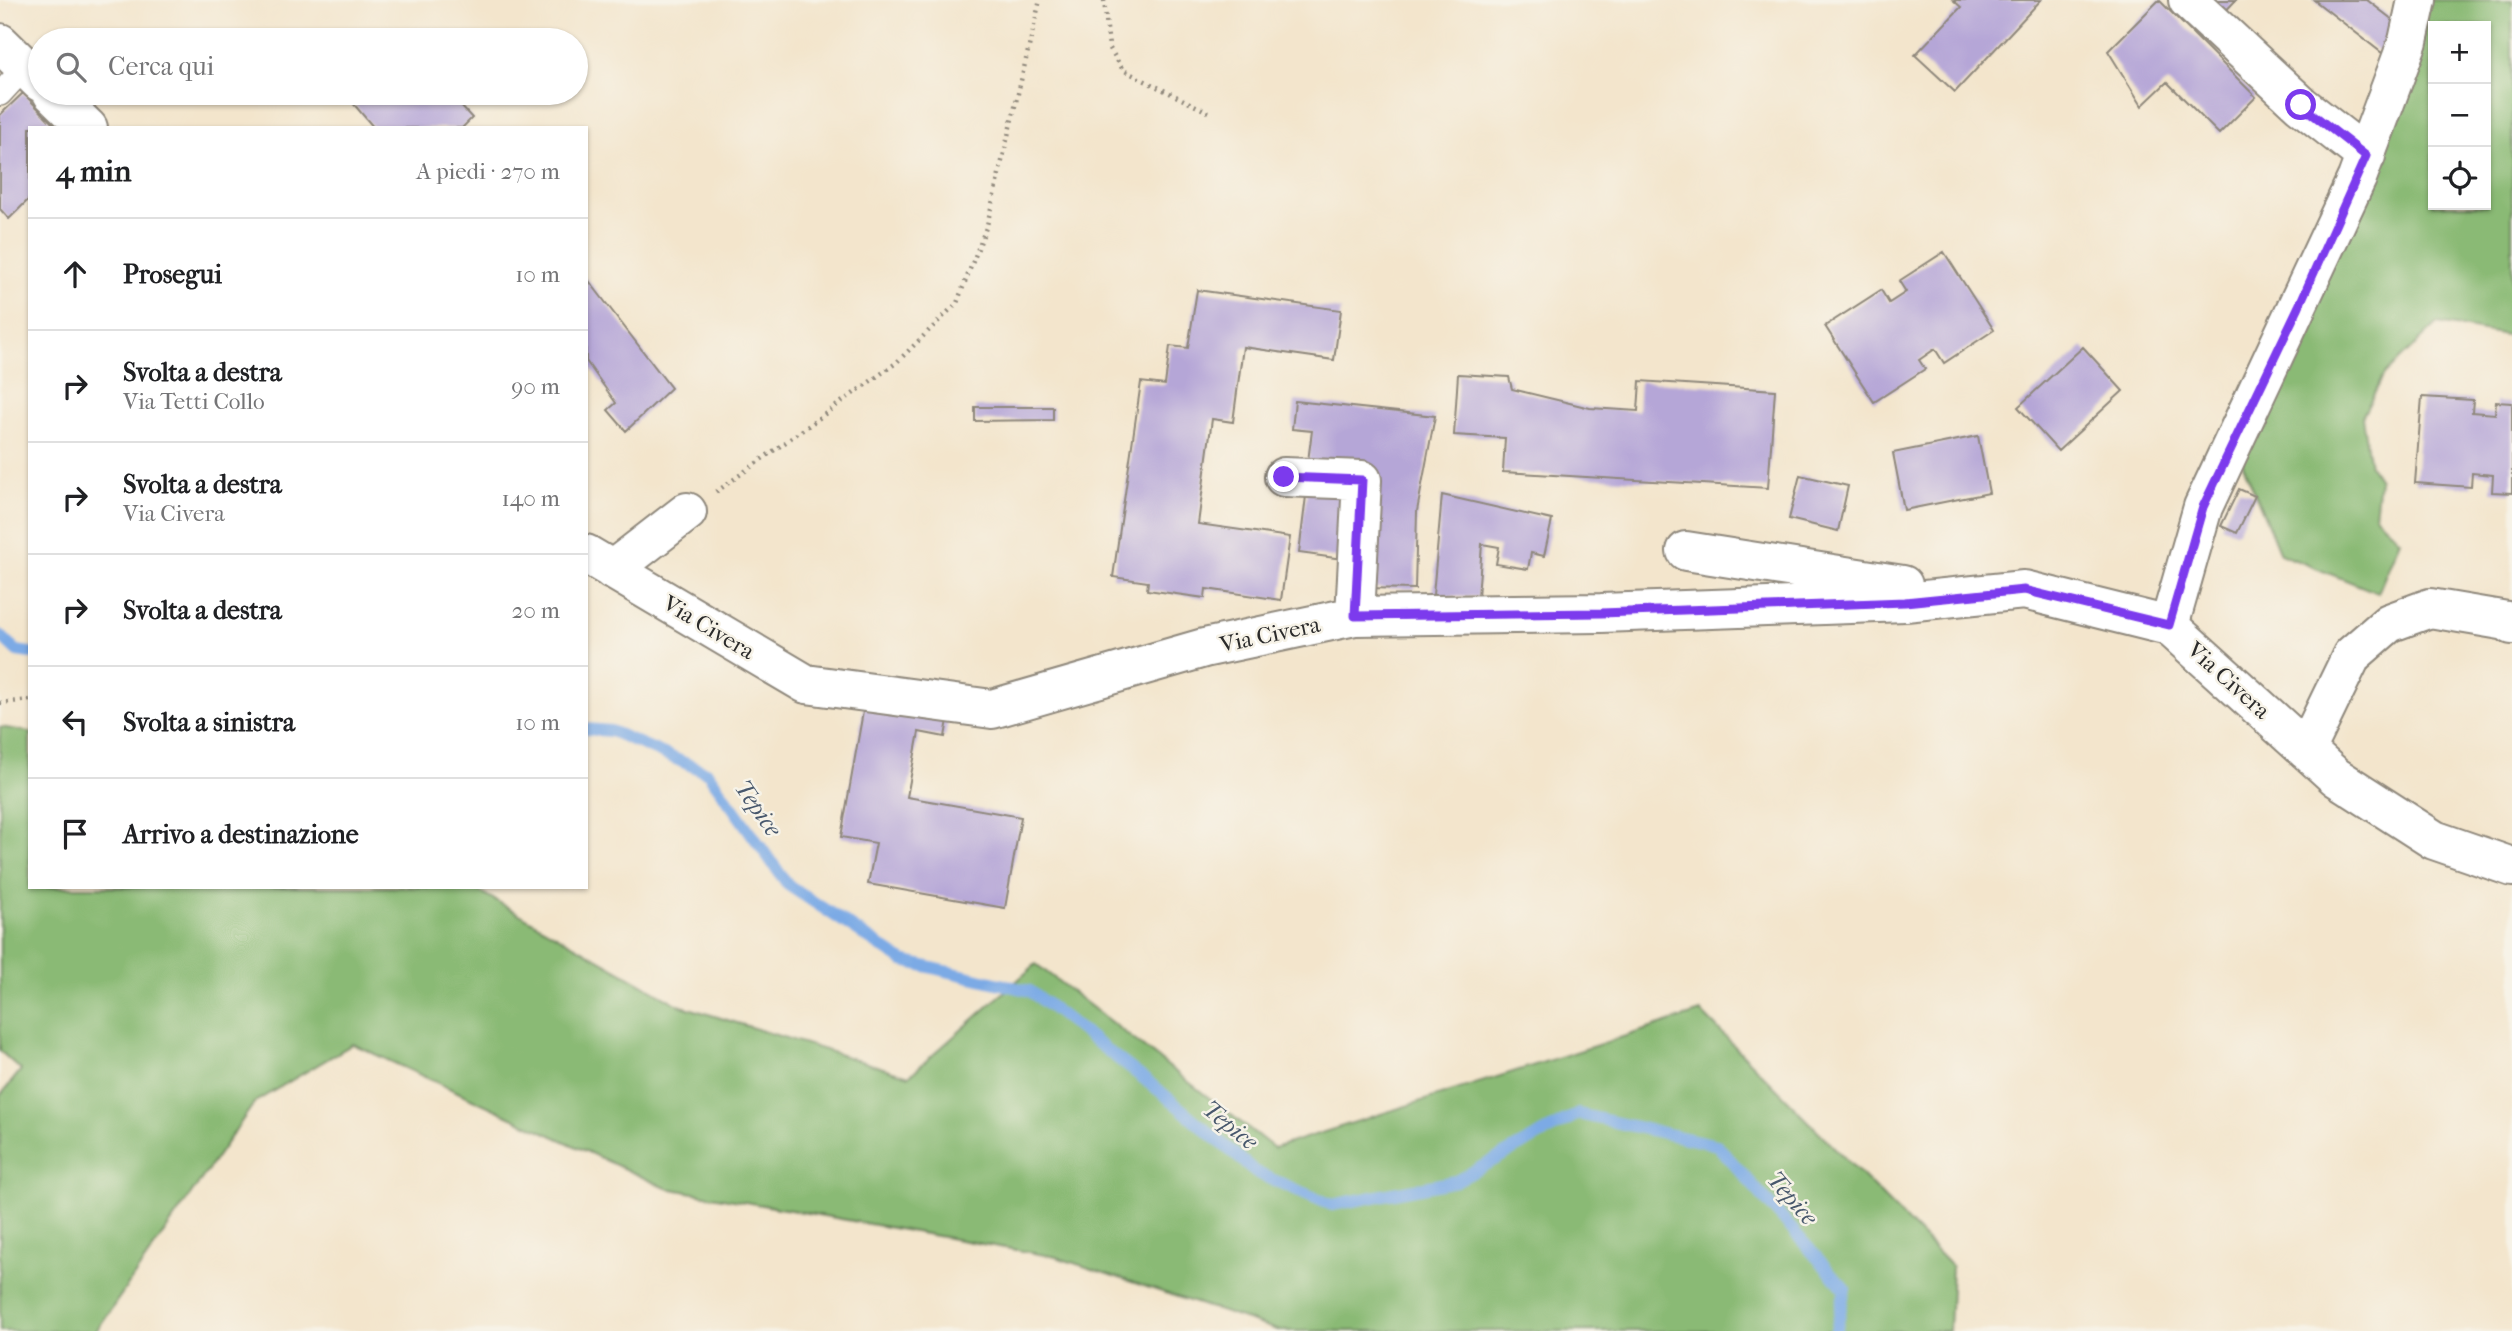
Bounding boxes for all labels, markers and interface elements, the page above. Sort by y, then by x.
map controls [2428,21,2491,210]
button: + [2428,21,2491,84]
search box [28,28,588,105]
icon: search [52,48,90,86]
text: Cerca qui [108,51,214,82]
button: − [2428,84,2491,147]
route start [2285,89,2316,120]
button: locate [2428,147,2491,210]
text: 4 min [56,154,131,189]
text: A piedi · 270 m [416,158,560,185]
icon: ahead [56,255,94,293]
text: Prosegui [123,259,222,290]
text: 10 m [515,261,560,288]
text: Svolta a destra [123,357,282,388]
icon: right [56,367,94,405]
text: 90 m [511,373,560,400]
text: Via Tetti Collo [123,388,265,415]
route end [1268,461,1299,492]
text: Svolta a destra [123,469,282,500]
icon: right [56,479,94,517]
text: 140 m [501,485,560,512]
text: Via Civera [123,500,225,527]
street label: Via Civera [657,589,760,665]
icon: right [56,591,94,629]
text: Svolta a destra [123,595,282,626]
text: 20 m [511,597,560,624]
street label: Via Civera [1216,611,1323,658]
street label: Via Civera [2181,636,2276,725]
icon: left [56,703,94,741]
text: Svolta a sinistra [123,707,295,738]
text: 10 m [515,709,560,736]
water label: Tepice [729,774,788,843]
icon: arrive [56,815,94,853]
text: Arrivo a destinazione [123,819,359,850]
water label: Tepice [1197,1094,1264,1156]
water label: Tepice [1761,1165,1824,1232]

